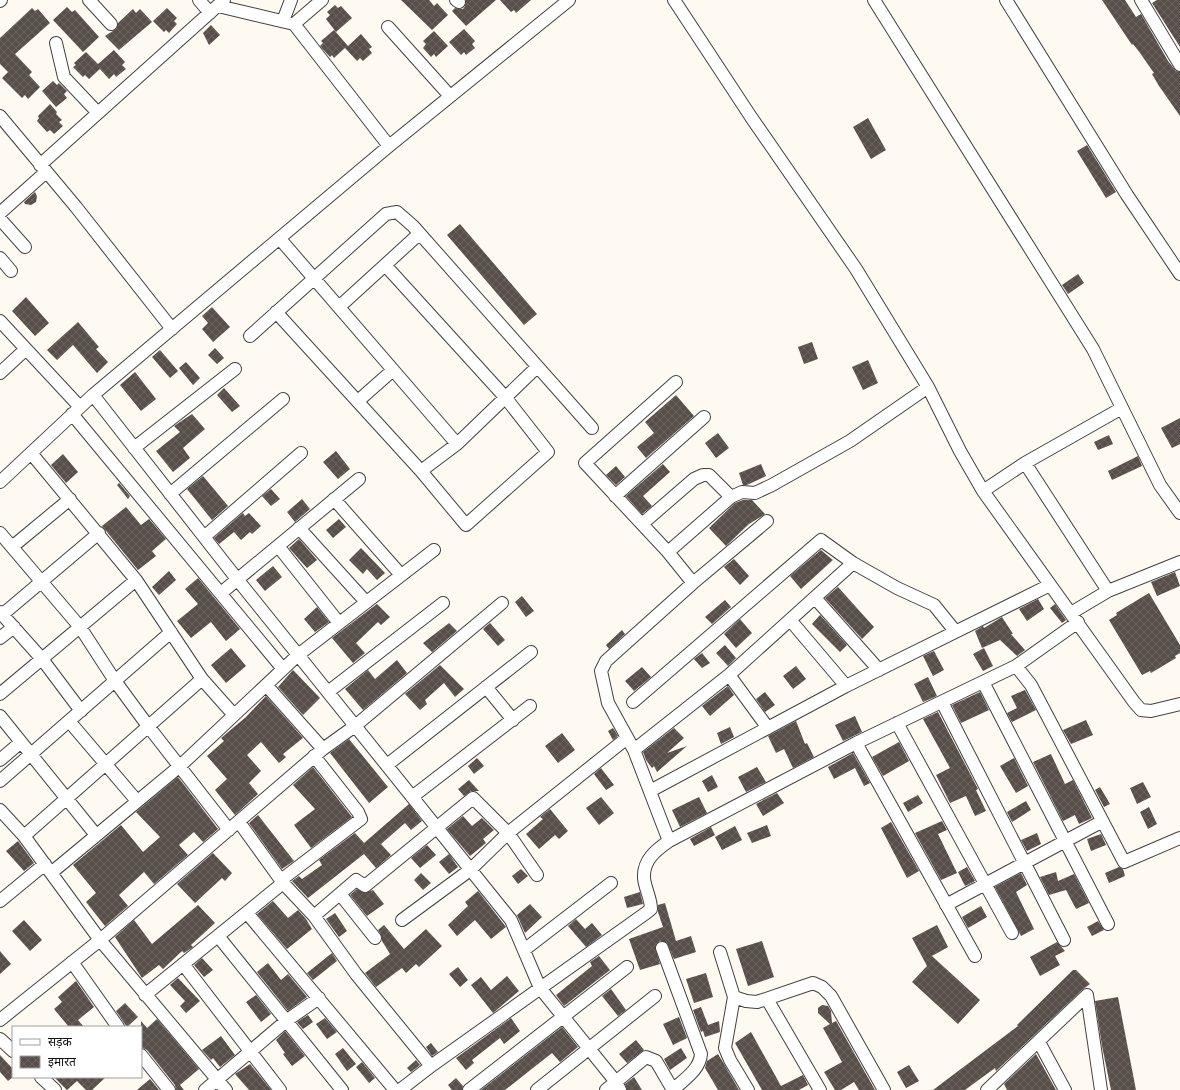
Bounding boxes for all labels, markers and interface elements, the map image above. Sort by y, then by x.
legend [12,1026,142,1078]
text: सड़क [48,1033,73,1052]
text: इमारत [48,1053,77,1072]

